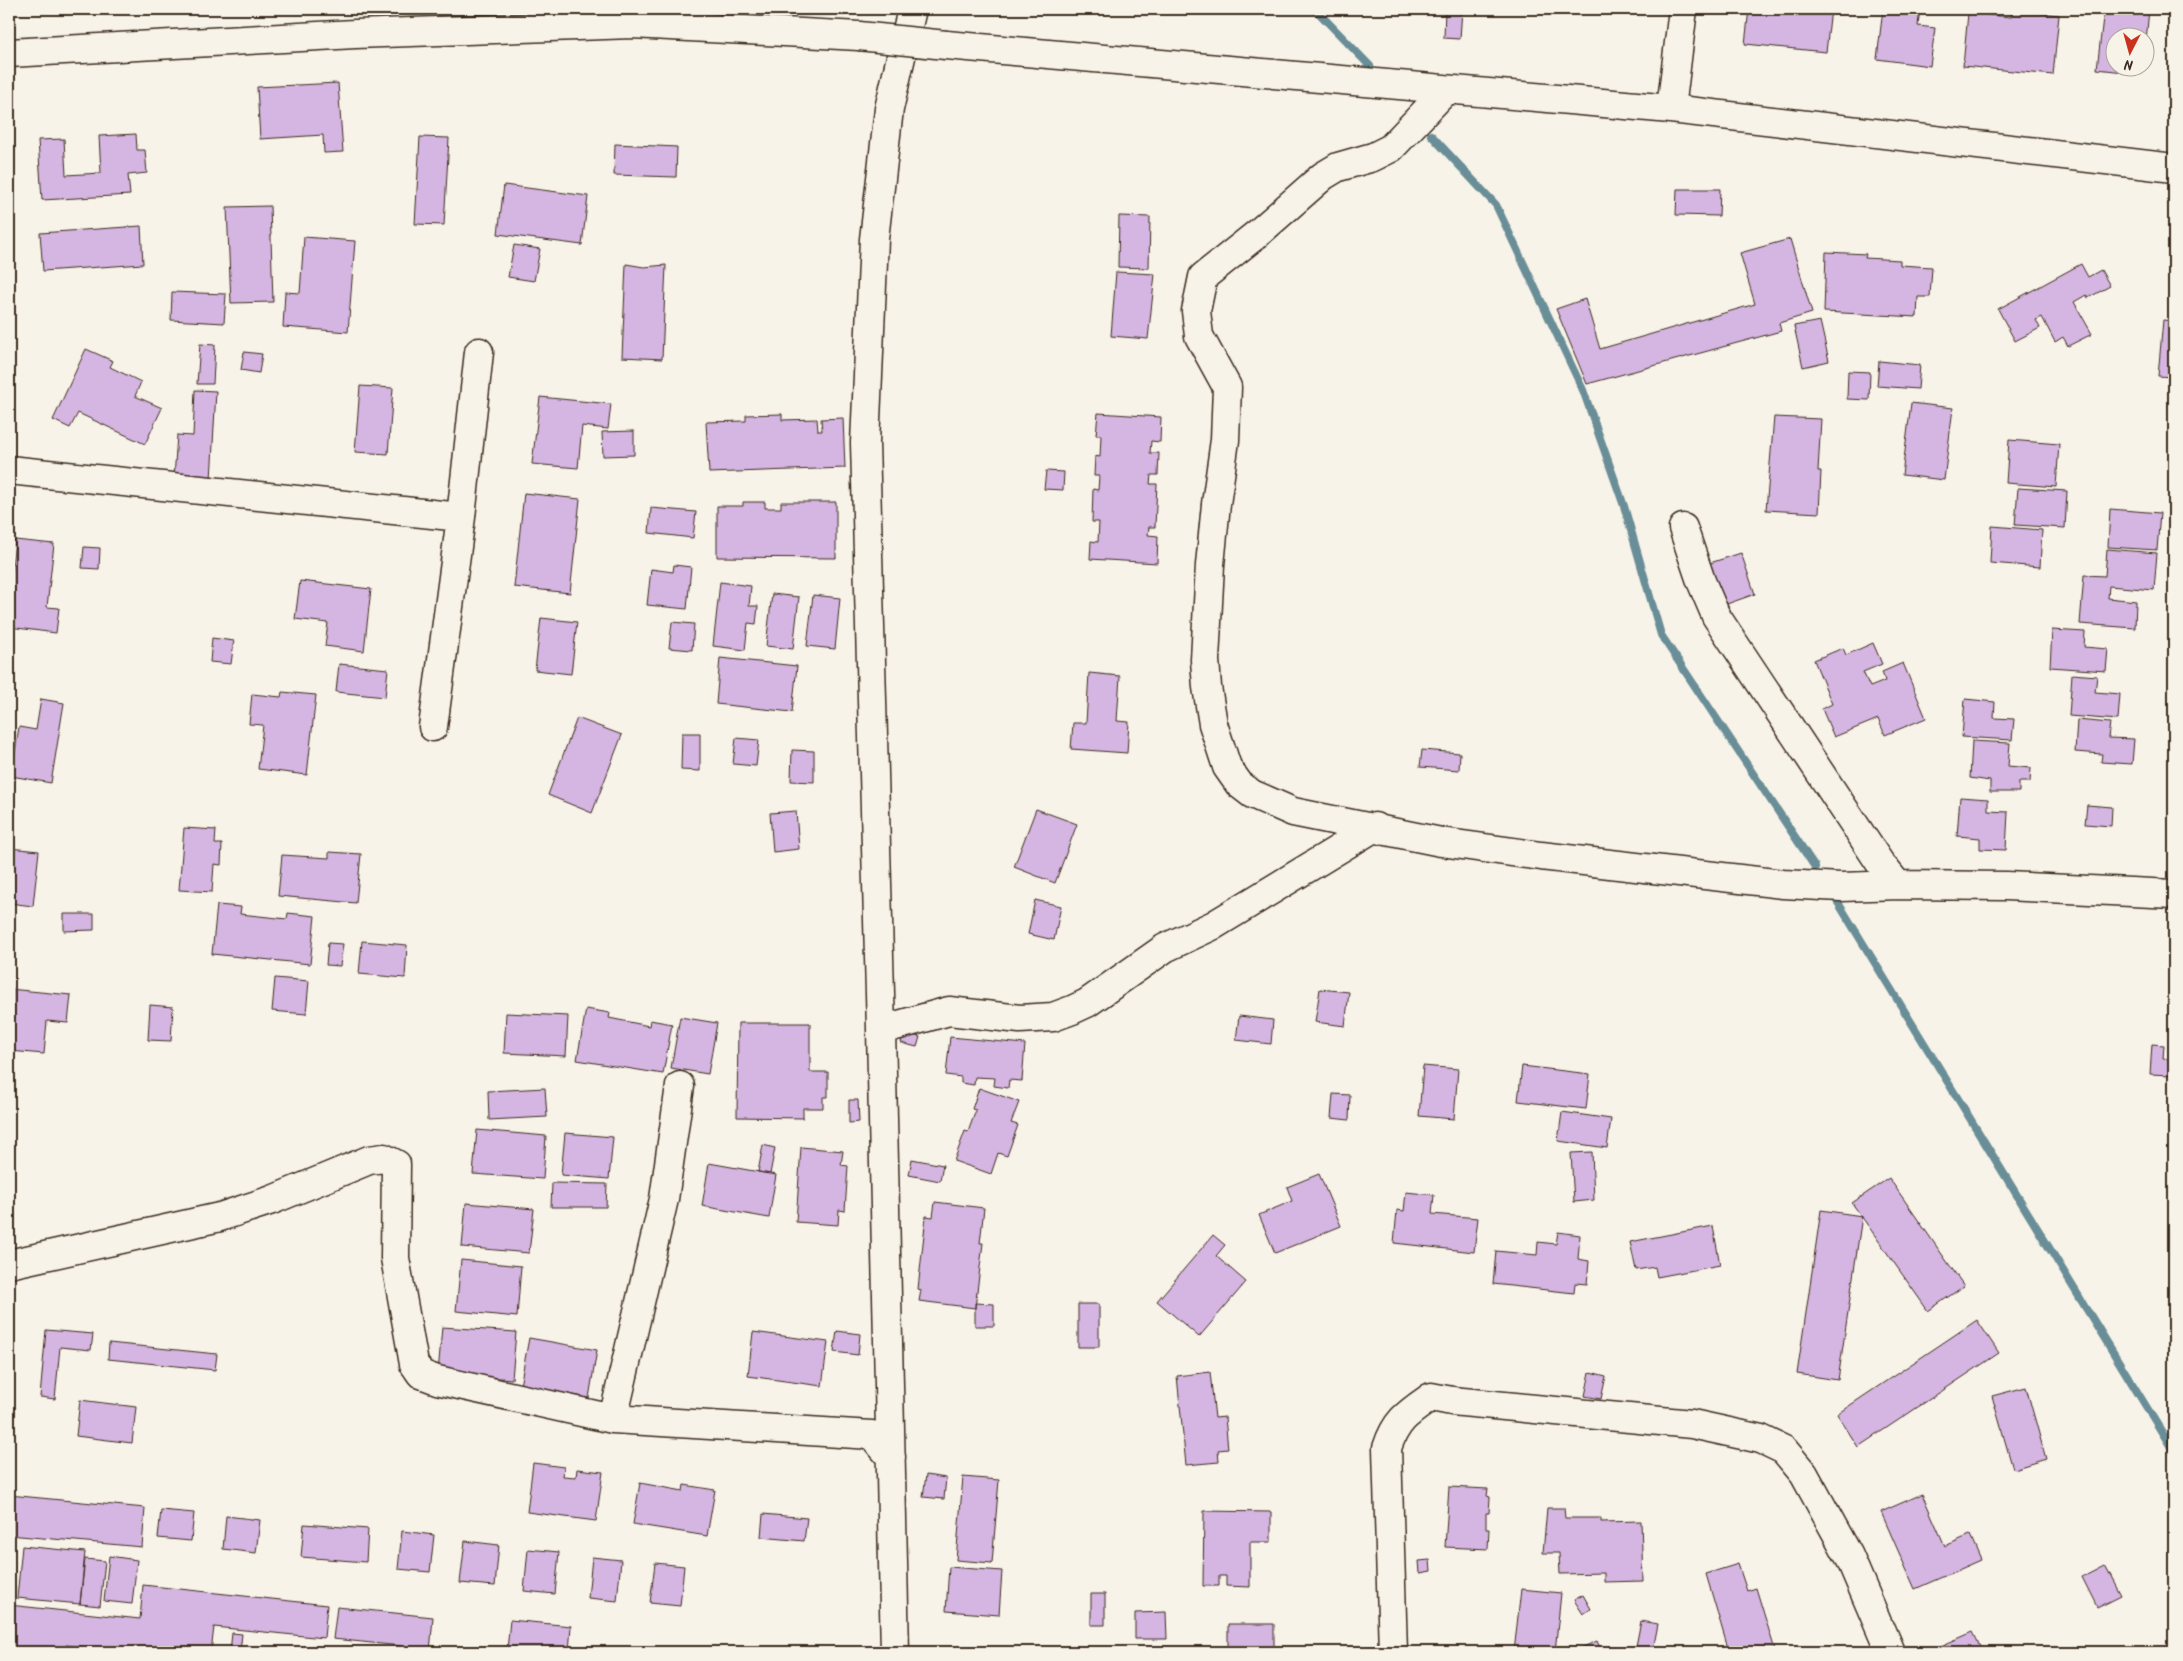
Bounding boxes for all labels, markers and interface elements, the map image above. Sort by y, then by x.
north arrow [2106,28,2156,78]
text: N [2123,53,2134,75]

